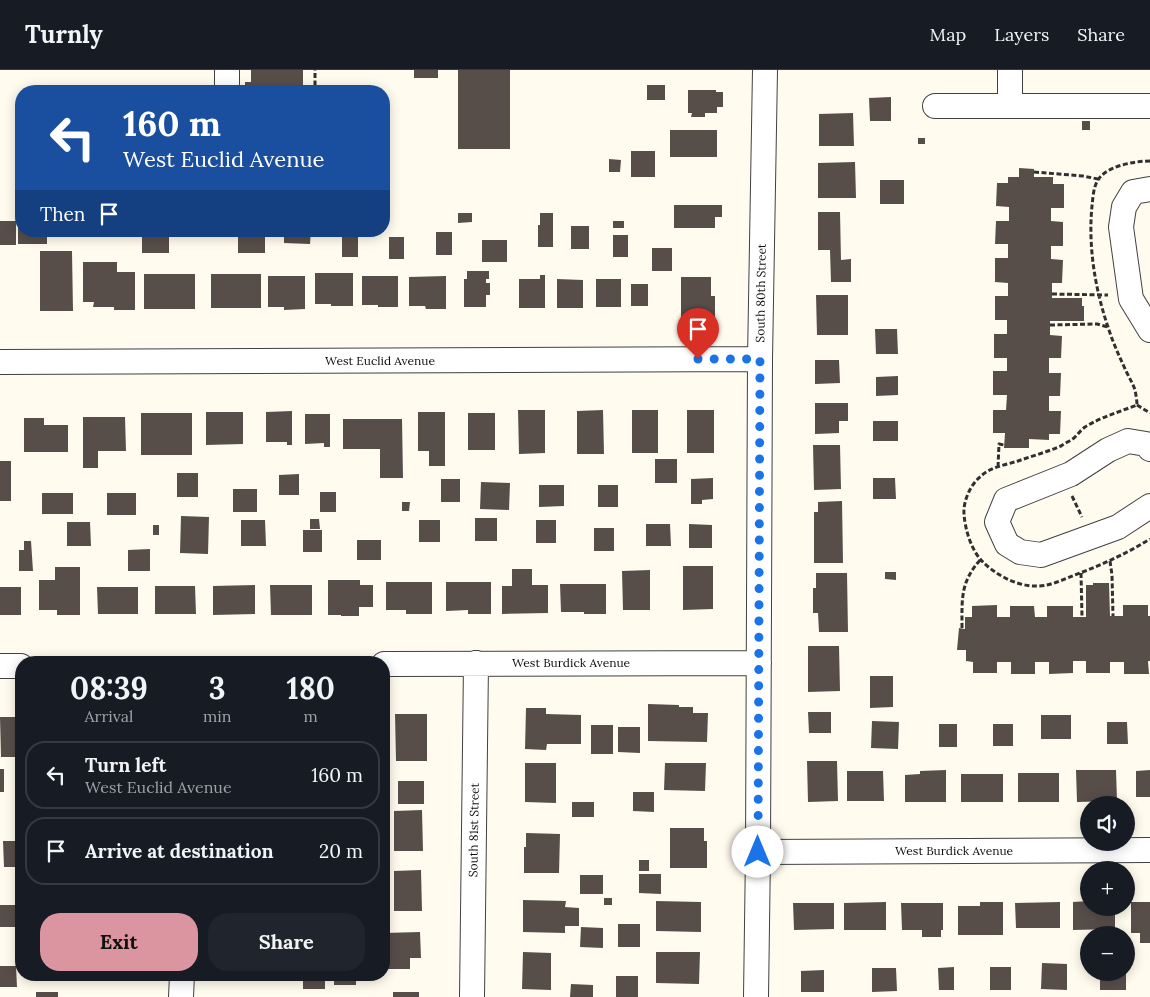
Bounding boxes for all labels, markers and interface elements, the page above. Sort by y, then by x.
text: Turnly [25,19,103,50]
text: Map [930,23,966,46]
text: Layers [994,23,1049,46]
text: Share [1077,23,1125,46]
text: 160 m [123,101,221,146]
icon: left [40,105,105,170]
text: West Euclid Avenue [123,145,325,173]
icon: arrive [95,200,123,228]
text: Then [40,202,85,226]
street label: South 80th Street [752,243,769,343]
pin [677,308,719,359]
icon: arrive [684,315,712,343]
street label: West Euclid Avenue [325,353,435,368]
street label: West Burdick Avenue [512,655,631,670]
text: 08:39 [70,669,148,707]
text: 3 [209,669,226,707]
text: 180 [286,669,335,707]
text: Arrival [85,706,133,726]
text: min [203,706,231,726]
text: m [304,706,318,726]
text: Turn left [85,753,166,777]
icon: left [42,761,70,789]
text: 160 m [311,763,363,787]
text: West Euclid Avenue [85,777,232,797]
street label: South 81st Street [465,782,482,877]
map controls [1080,796,1135,981]
button: sound [1080,796,1135,851]
position arrow [731,825,783,877]
icon: arrive [42,837,70,865]
text: Arrive at destination [85,839,274,863]
text: 20 m [319,839,363,863]
street label: West Burdick Avenue [895,843,1014,858]
button: + [1080,861,1135,916]
button: Exit [40,913,198,971]
button: Share [208,913,365,971]
button: − [1080,926,1135,981]

